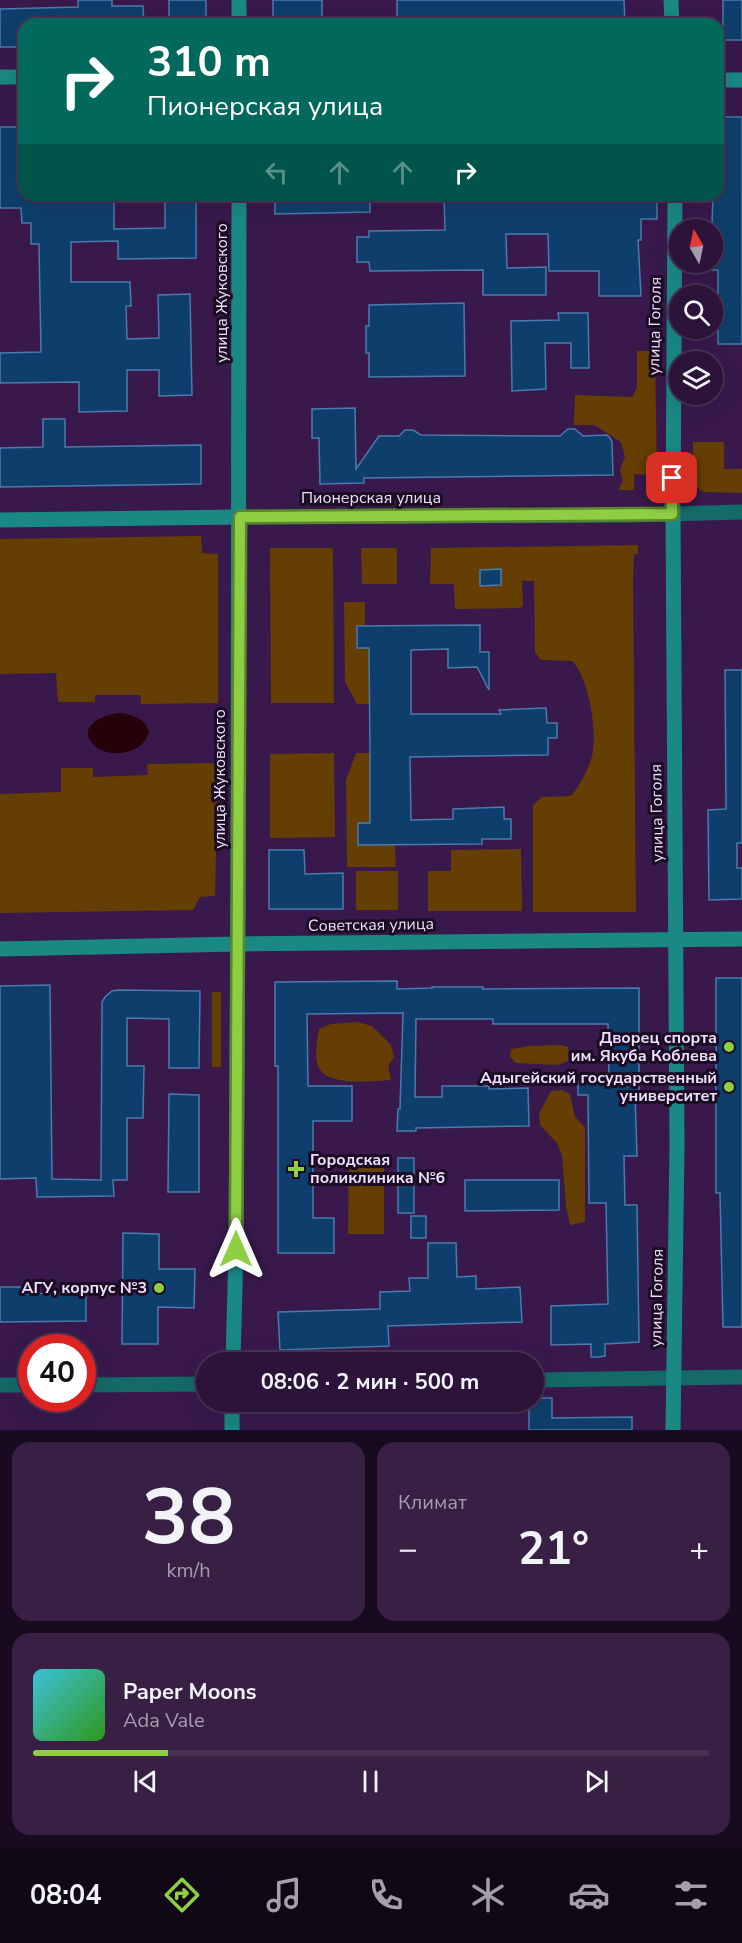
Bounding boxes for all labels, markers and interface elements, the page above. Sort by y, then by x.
text: 310 m [147,34,271,91]
icon: right [48,42,126,120]
text: Пионерская улица [147,88,383,125]
icon: left [260,156,293,189]
icon: ahead [323,156,356,189]
icon: ahead [386,156,419,189]
icon: right [449,156,482,189]
north arrow [669,219,723,273]
map controls [669,219,723,405]
street label: улица Жуковского [211,223,233,363]
street label: улица Гоголя [643,277,667,375]
button: search [669,285,723,339]
button: layers [669,351,723,405]
pin [646,452,697,503]
icon: arrive [655,461,688,494]
street label: Пионерская улица [301,487,441,509]
street label: улица Жуковского [209,709,231,849]
street label: улица Гоголя [645,764,669,862]
street label: Советская улица [308,913,434,937]
place label: Дворец спорта им. Якуба Коблева [571,1027,717,1067]
marker: Дворец спорта им. Якуба Коблева [722,1040,736,1054]
place label: Адыгейский государственный университет [480,1067,717,1107]
marker: Адыгейский государственный университет [722,1080,736,1094]
place label: Городская поликлиника №6 [310,1149,445,1189]
marker: Городская поликлиника №6 [287,1160,305,1178]
position arrow [204,1217,268,1281]
street label: улица Гоголя [645,1249,669,1347]
place label: АГУ, корпус №3 [22,1277,147,1299]
marker: АГУ, корпус №3 [152,1281,166,1295]
speed limit sign: 40 [18,1334,96,1412]
text: 08:06 · 2 мин · 500 m [261,1367,479,1397]
text: 38 [142,1464,235,1571]
text: Климат [398,1489,467,1516]
text: 21° [518,1519,589,1580]
text: − [398,1527,418,1572]
text: + [689,1527,709,1572]
text: km/h [166,1557,211,1584]
text: Paper Moons [123,1677,257,1707]
text: Ada Vale [123,1707,205,1734]
icon: previous [129,1765,162,1798]
icon: pause [354,1765,387,1798]
icon: next [580,1765,613,1798]
icon: directions [161,1874,203,1916]
icon: music [263,1874,305,1916]
icon: phone [365,1874,407,1916]
icon: climate [467,1874,509,1916]
icon: car [568,1874,610,1916]
icon: filters [670,1874,712,1916]
text: 08:04 [30,1877,101,1914]

